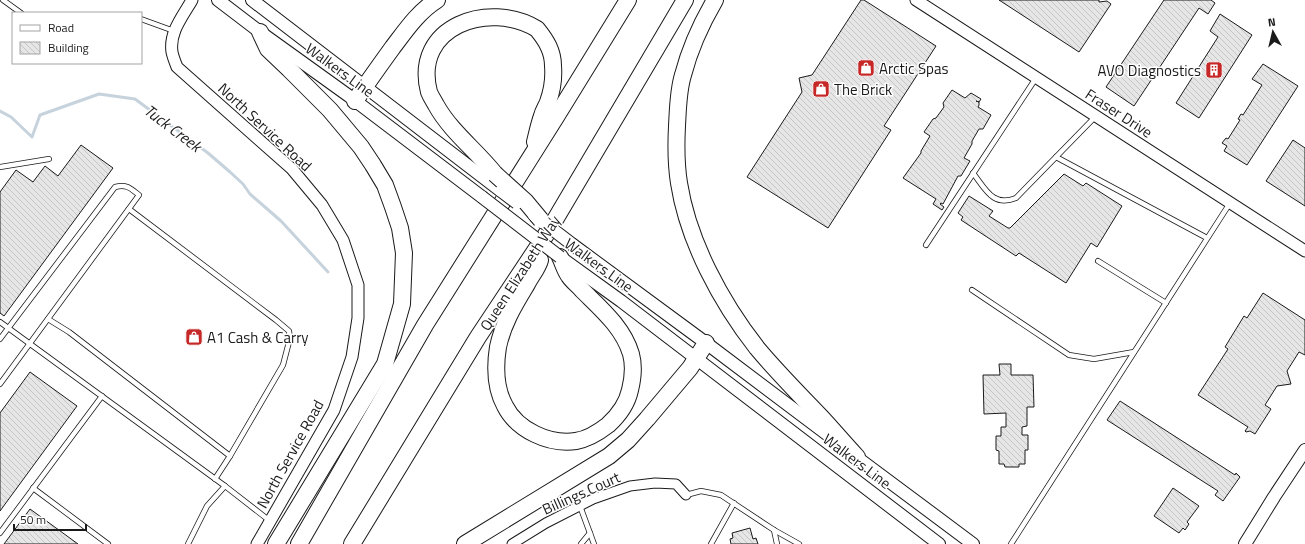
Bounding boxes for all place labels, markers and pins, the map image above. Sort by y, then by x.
place label: Arctic Spas [879,57,948,80]
shop icon: Arctic Spas [856,58,876,78]
place label: AVO Diagnostics [1098,59,1201,82]
building icon: AVO Diagnostics [1204,60,1224,80]
place label: The Brick [834,78,892,101]
shop icon: The Brick [811,79,831,99]
place label: A1 Cash & Carry [207,326,309,349]
shop icon: A1 Cash & Carry [184,327,204,347]

